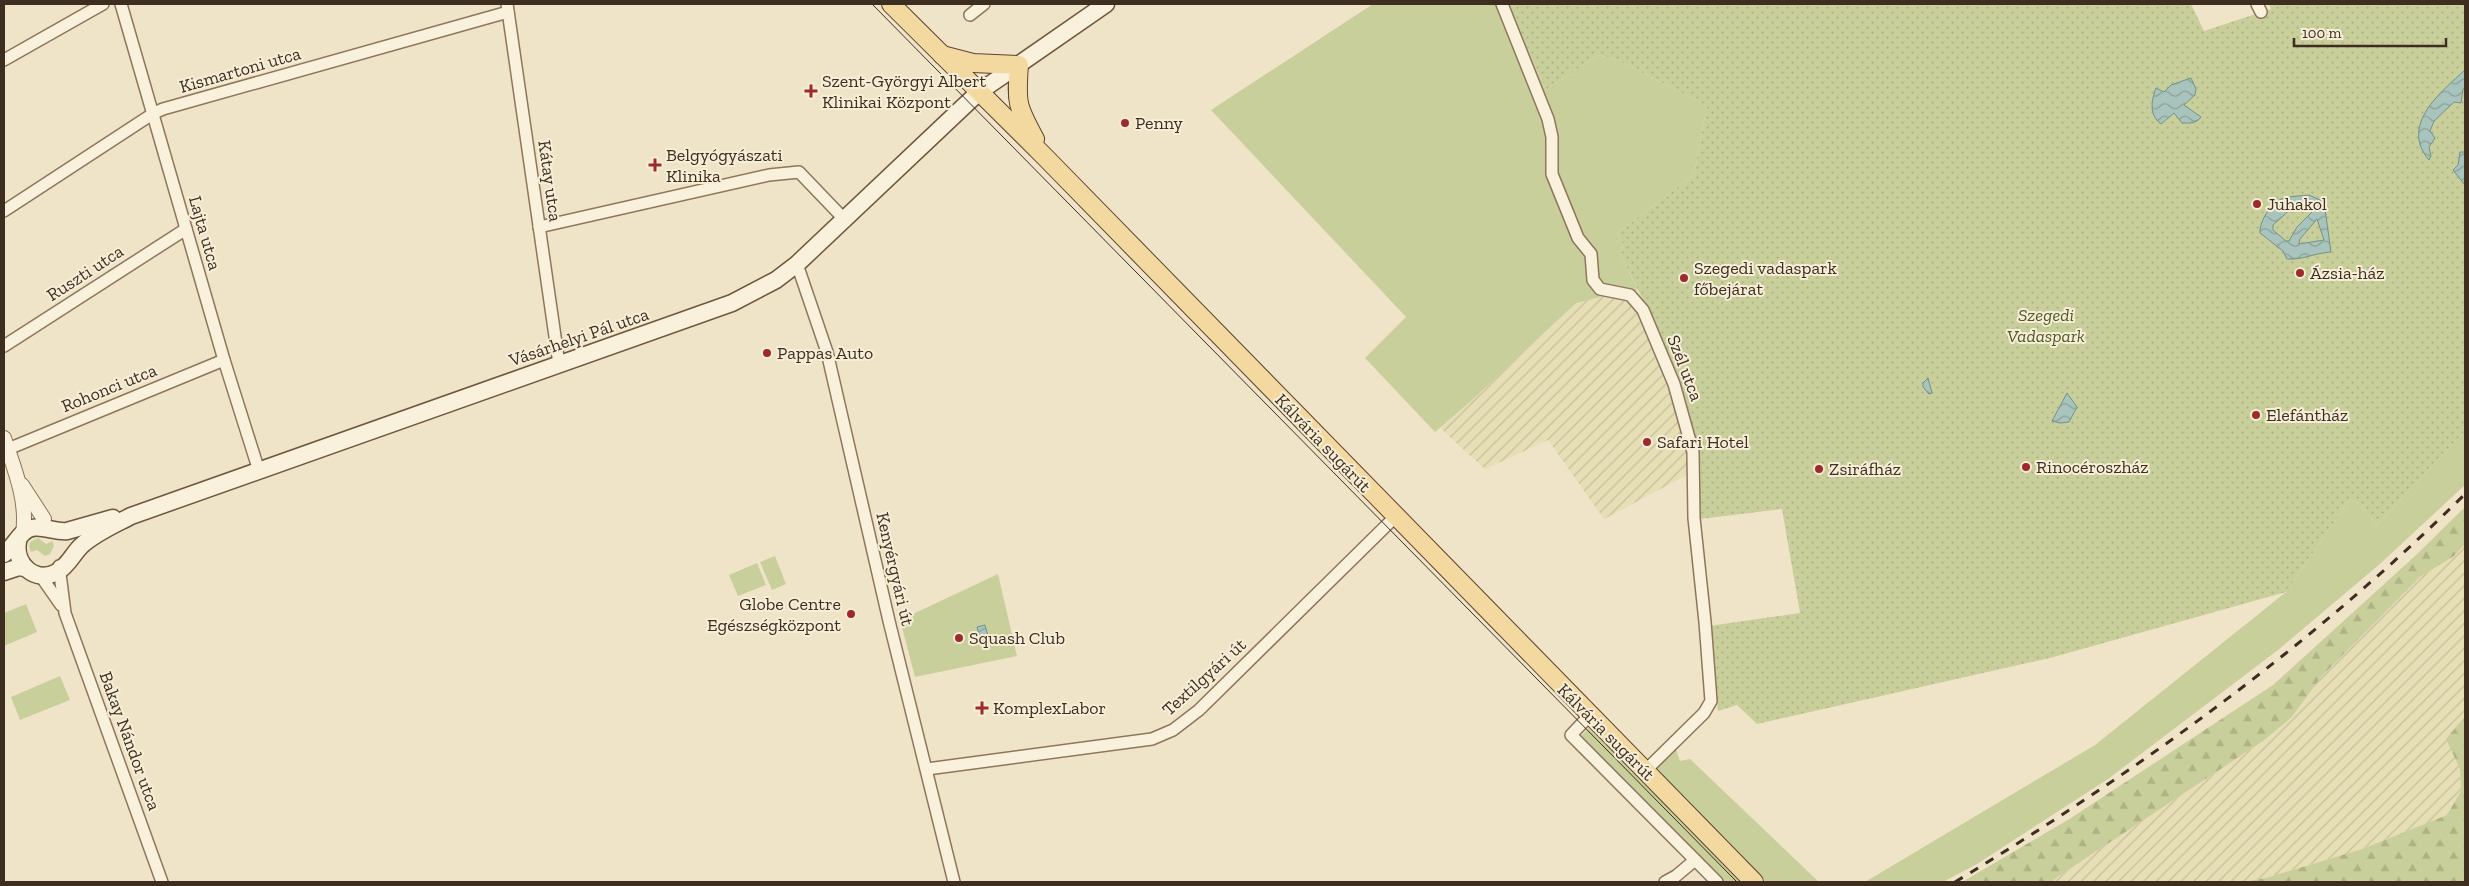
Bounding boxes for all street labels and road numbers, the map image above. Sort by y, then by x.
street label: Kismartoni utca [177,42,304,98]
street label: Kátay utca [533,139,567,223]
street label: Lajta utca [184,193,226,273]
street label: Ruszti utca [43,240,128,306]
street label: Vásárhelyi Pál utca [505,303,652,372]
street label: Szél utca [1662,332,1708,404]
street label: Rohonci utca [58,359,160,417]
street label: Kálvária sugárút [1270,389,1376,497]
street label: Kenyérgyári út [871,510,919,628]
street label: Textilgyári út [1158,633,1251,720]
street label: Bakay Nándor utca [95,669,165,814]
street label: Kálvária sugárút [1553,679,1660,786]

